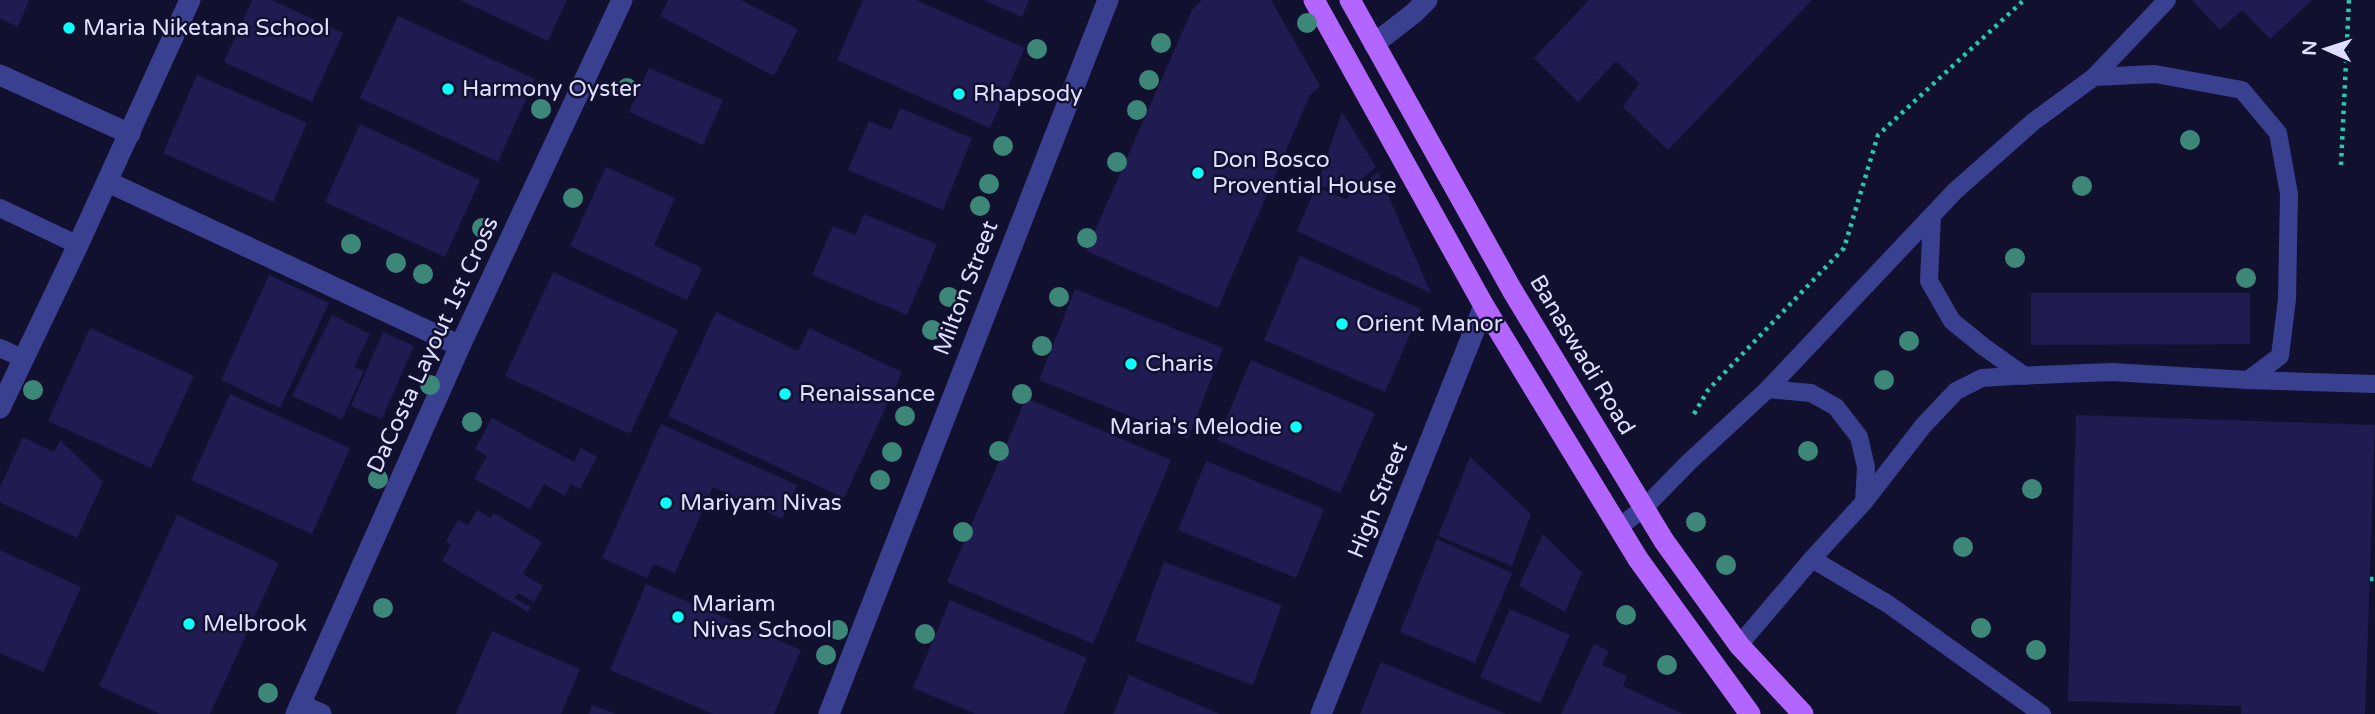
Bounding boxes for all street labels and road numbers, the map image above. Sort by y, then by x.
street label: DaCosta Layout 1st Cross [361,212,505,478]
street label: Milton Street [928,217,1005,359]
street label: Banaswadi Road [1523,270,1641,440]
street label: High Street [1342,437,1414,562]

